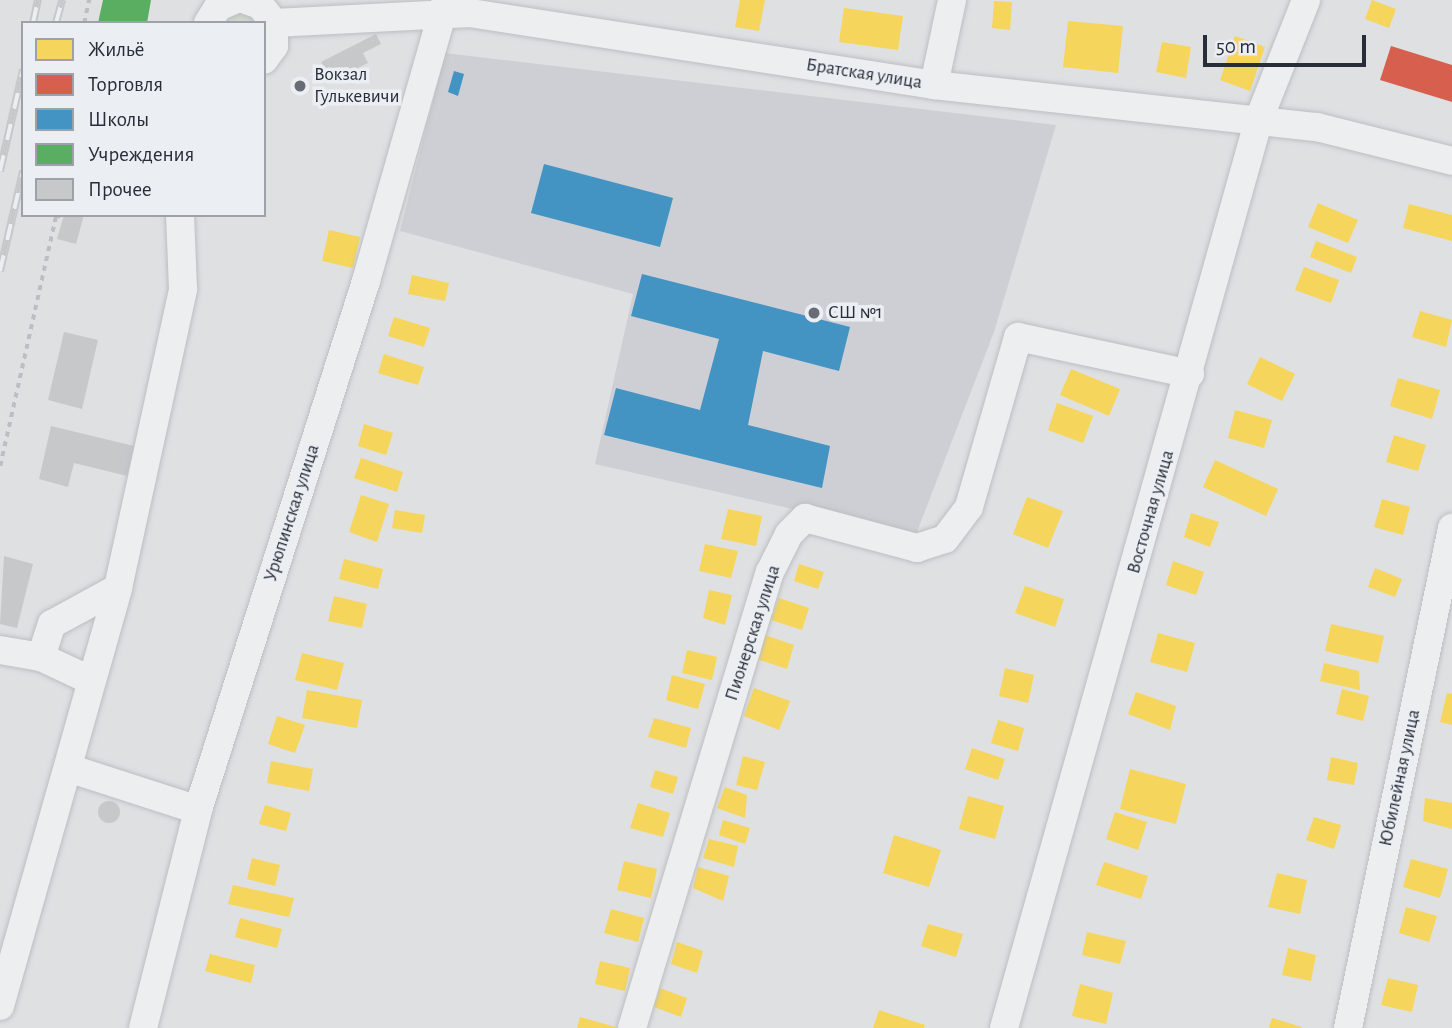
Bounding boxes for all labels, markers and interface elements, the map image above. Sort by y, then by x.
legend [21,21,266,217]
scale bar [1207,21,1370,65]
text: 50 m [1216,36,1256,57]
text: Жильё [88,39,144,60]
street label: Братская улица [804,54,924,94]
place label: Вокзал Гулькевичи [314,64,399,108]
text: Торговля [88,74,163,95]
marker: Вокзал Гулькевичи [292,78,308,94]
text: Школы [88,109,149,130]
text: Учреждения [88,144,194,165]
text: Прочее [88,179,152,200]
place label: СШ №1 [828,302,883,324]
marker: СШ №1 [806,305,822,321]
street label: Урюпинская улица [259,441,325,585]
street label: Восточная улица [1122,447,1180,577]
street label: Пионерская улица [720,562,786,704]
street label: Юбилейная улица [1374,707,1426,849]

